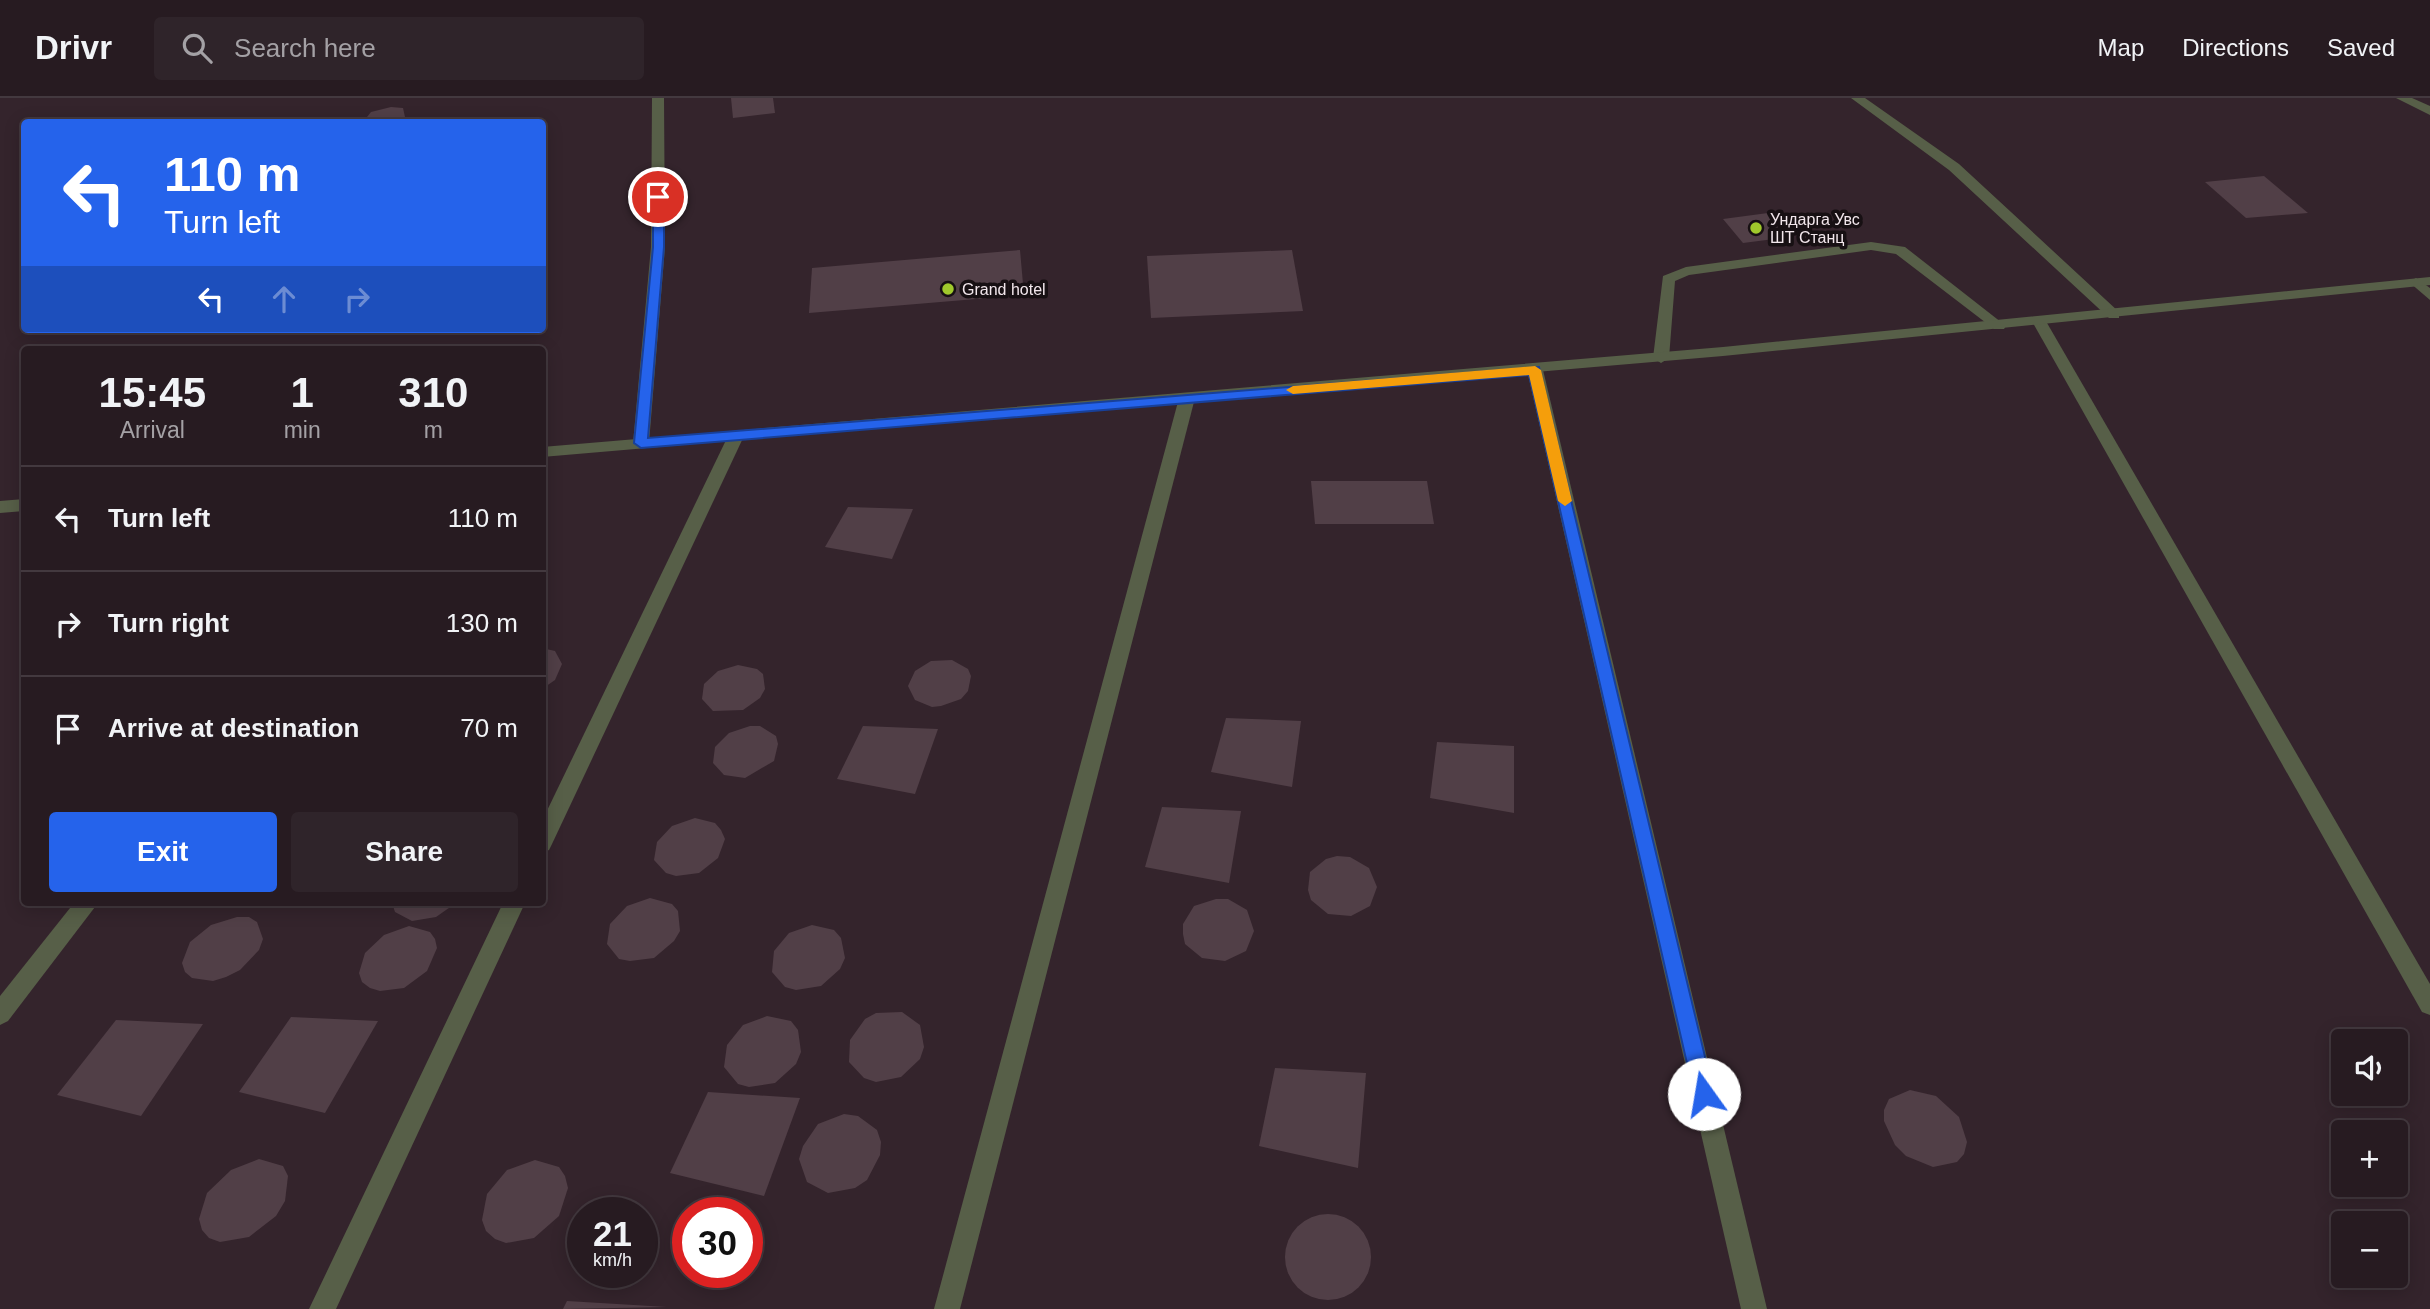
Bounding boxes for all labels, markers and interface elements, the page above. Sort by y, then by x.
search box [154,17,644,80]
text: Drivr [35,29,112,66]
icon: search [178,29,216,67]
text: Search here [234,33,376,63]
text: Map [2098,34,2144,61]
text: Directions [2182,34,2289,61]
text: Saved [2327,34,2395,61]
icon: left [49,147,140,238]
text: 110 m [164,147,300,201]
pin [628,167,688,227]
icon: arrive [639,178,677,216]
text: Turn left [164,204,280,240]
place label: Ундарга Увс ШТ Станц [1770,211,1860,246]
marker: Ундарга Увс ШТ Станц [1748,220,1764,236]
icon: left [192,280,230,318]
icon: ahead [265,280,303,318]
icon: right [338,280,376,318]
marker: Grand hotel [940,281,956,297]
place label: Grand hotel [962,281,1046,298]
text: 15:45 [99,369,206,416]
text: 1 [290,369,314,416]
text: 310 [398,369,468,416]
text: Arrival [120,417,185,443]
text: min [284,417,321,443]
text: m [424,417,443,443]
icon: left [49,500,87,538]
text: Turn left [108,503,210,533]
text: 110 m [448,503,518,533]
icon: right [49,605,87,643]
text: Turn right [108,608,229,638]
text: 130 m [446,608,518,638]
icon: arrive [49,710,87,748]
text: Arrive at destination [108,713,359,743]
text: 70 m [460,713,518,743]
button: Exit [49,812,277,892]
button: Share [291,812,518,892]
map controls [2331,1029,2408,1288]
button: sound [2331,1029,2408,1106]
position arrow [1667,1057,1741,1131]
button: + [2331,1120,2408,1197]
speed limit sign: 30 [672,1197,763,1288]
button: − [2331,1211,2408,1288]
text: 21 [593,1214,632,1253]
text: km/h [593,1250,632,1270]

